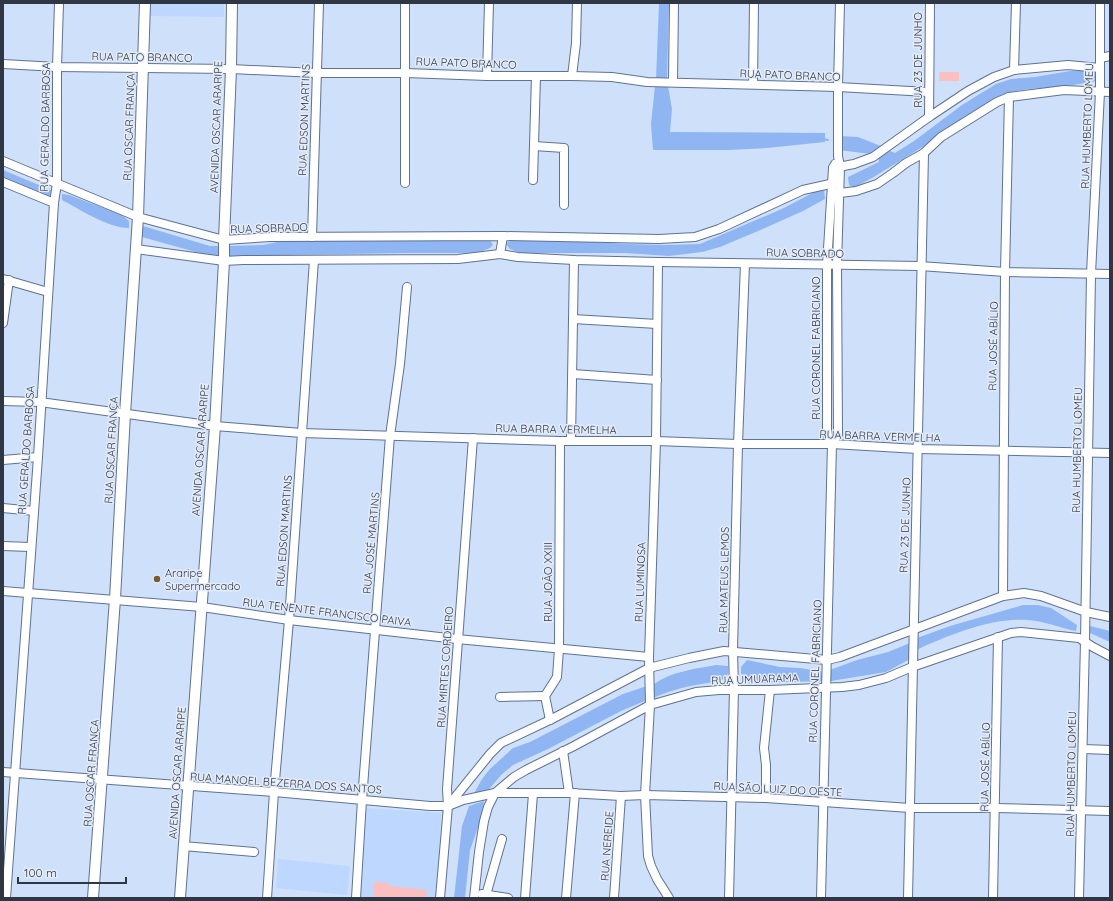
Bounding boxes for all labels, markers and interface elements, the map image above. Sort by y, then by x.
street label: RUA 23 DE JUNHO [911,12,925,108]
street label: RUA PATO BRANCO [91,49,193,65]
street label: RUA PATO BRANCO [415,54,517,72]
street label: AVENIDA OSCAR ARARIPE [207,61,225,193]
street label: RUA GERALDO BARBOSA [37,62,53,192]
street label: RUA HUMBERTO LOMEU [1078,63,1096,189]
street label: RUA EDSON MARTINS [295,64,313,176]
street label: RUA PATO BRANCO [739,66,841,84]
street label: RUA OSCAR FRANÇA [120,73,138,181]
street label: RUA SOBRADO [230,220,308,236]
street label: RUA SOBRADO [766,245,844,261]
street label: RUA CORONEL FABRICIANO [809,276,823,420]
street label: RUA JOSÉ ABÍLIO [985,301,1001,391]
street label: AVENIDA OSCAR ARARIPE [188,384,212,516]
street label: RUA GERALDO BARBOSA [15,385,37,515]
street label: RUA HUMBERTO LOMEU [1069,387,1085,513]
street label: RUA OSCAR FRANÇA [101,396,121,504]
street label: RUA BARRA VERMELHA [495,421,617,437]
street label: RUA BARRA VERMELHA [819,427,941,445]
street label: RUA EDSON MARTINS [273,475,295,587]
street label: RUA 23 DE JUNHO [896,477,914,573]
street label: RUA JOSÉ MARTINS [360,491,382,595]
street label: RUA MATEUS LEMOS [716,527,732,633]
street label: RUA JOÃO XXIII [541,542,555,622]
street label: RUA LUMINOSA [632,542,648,622]
place label: Araripe Supermercado [165,566,241,593]
marker: Araripe Supermercado [152,574,162,584]
street label: RUA TENENTE FRANCISCO PAIVA [242,595,412,629]
street label: RUA CORONEL FABRICIANO [806,599,824,743]
street label: RUA MIRTES CORDEIRO [434,606,456,728]
street label: RUA UMUARAMA [711,670,799,688]
street label: AVENIDA OSCAR ARARIPE [165,707,189,839]
street label: RUA HUMBERTO LOMEU [1063,711,1079,837]
street label: RUA OSCAR FRANÇA [80,719,102,827]
street label: RUA JOSÉ ABÍLIO [977,722,993,812]
street label: RUA MANOEL BEZERRA DOS SANTOS [190,769,382,797]
street label: RUA SÃO LUIZ DO OESTE [713,779,843,799]
street label: RUA NEREIDE [598,811,616,881]
scale bar [18,859,126,885]
text: 100 m [24,865,57,880]

